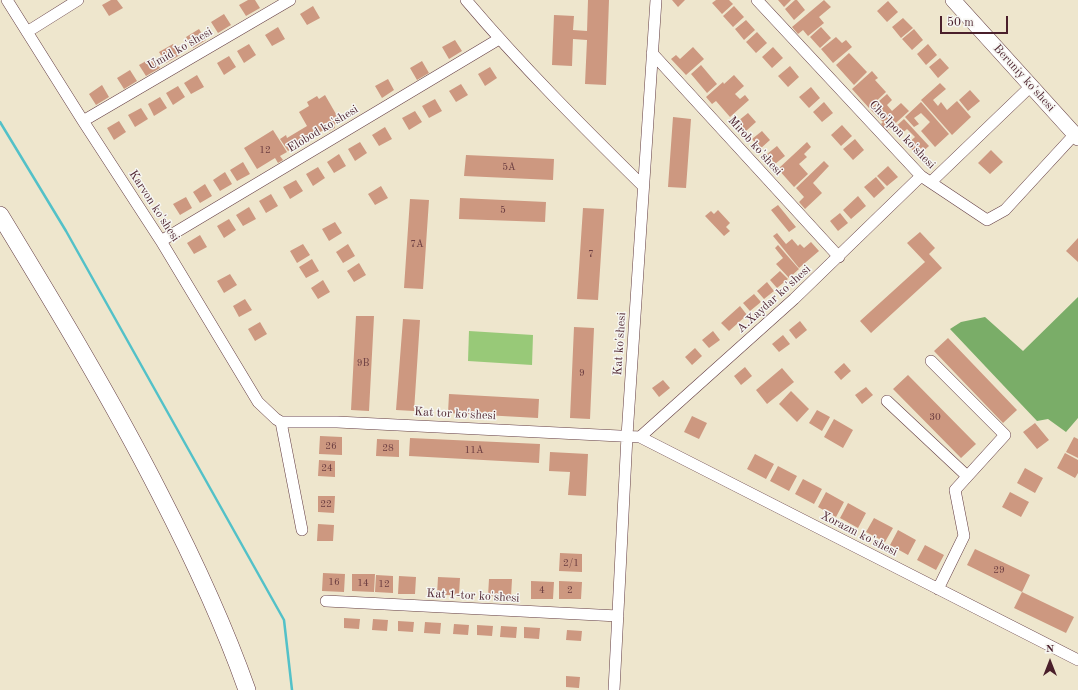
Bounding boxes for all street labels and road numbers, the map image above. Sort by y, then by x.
street label: Umid ko'shesi [145,25,215,73]
street label: Beruniy ko'shesi [990,41,1058,115]
street label: Cho'lpon ko'shesi [866,98,938,172]
street label: Elobod ko'shesi [285,102,361,156]
street label: Mirob ko'shesi [725,114,785,178]
street label: Karvon ko'shesi [126,168,182,244]
street label: A.Xaydar ko'shesi [734,262,814,336]
street label: Kat ko'shesi [611,312,629,376]
street label: Kat tor ko'shesi [414,405,496,423]
street label: Xorazm ko'shesi [818,508,900,560]
street label: Kat 1-tor ko'shesi [426,586,520,606]

